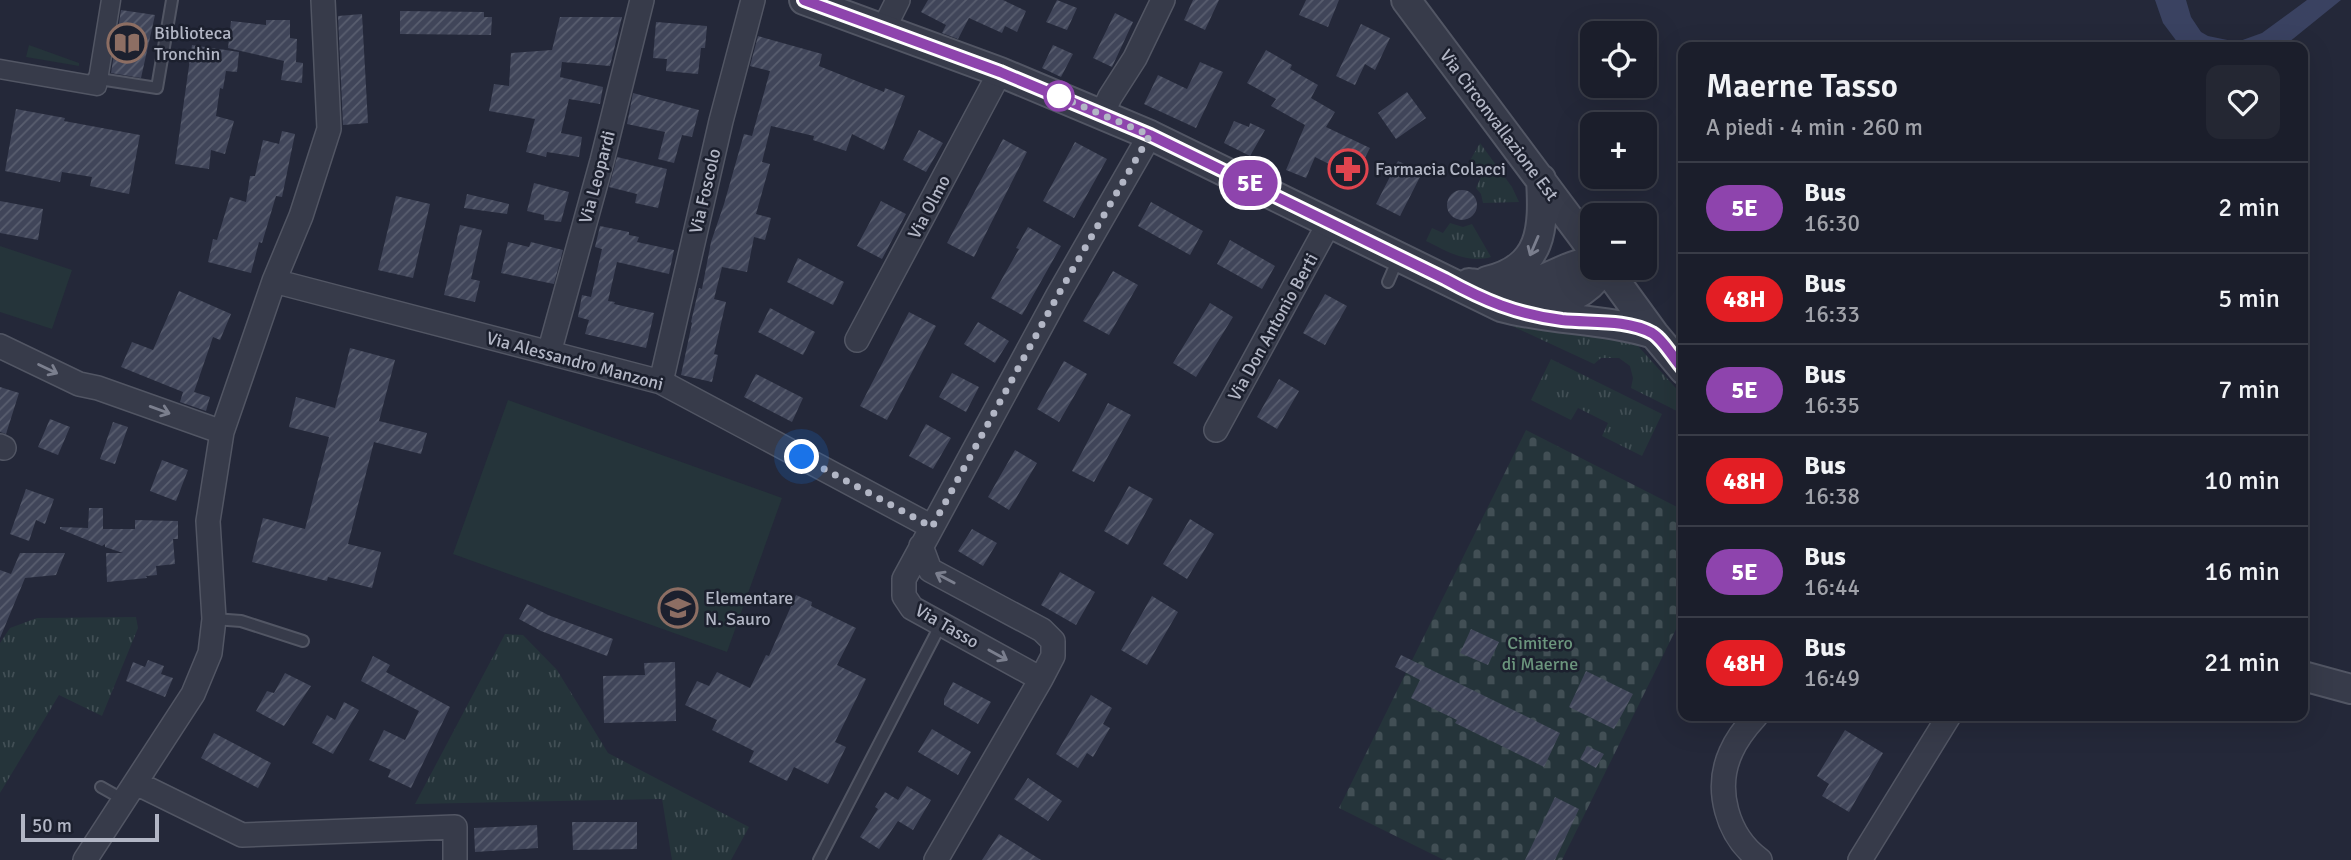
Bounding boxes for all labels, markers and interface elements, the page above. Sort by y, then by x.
map controls [1580,21,1657,280]
button: locate [1580,21,1657,98]
library icon: Biblioteca Tronchin [106,22,148,64]
place label: Biblioteca Tronchin [154,22,231,65]
street label: Via Circonvallazione Est [1435,45,1563,205]
button: heart [2206,65,2280,139]
text: Maerne Tasso [1706,66,1898,107]
unlabelled marker [1044,81,1074,111]
button: + [1580,112,1657,189]
text: A piedi · 4 min · 260 m [1706,113,1923,142]
street label: Via Leopardi [574,128,620,226]
street label: Via Foscolo [685,146,725,236]
pharmacy icon: Farmacia Colacci [1327,148,1369,190]
place label: Farmacia Colacci [1375,158,1506,180]
line badge: 5E [1218,160,1282,206]
text: 5E [1237,168,1263,198]
street label: Via Olmo [903,171,955,243]
text: Bus [1804,177,1846,209]
text: 2 min [2218,192,2280,224]
text: 5E [1731,193,1758,223]
button: − [1580,203,1657,280]
text: 16:30 [1804,209,1860,238]
one-way arrow [1527,235,1540,256]
street label: Via Don Antonio Berti [1223,249,1323,405]
text: Bus [1804,268,1846,300]
text: 5 min [2218,283,2280,315]
text: 48H [1723,284,1766,314]
text: 16:33 [1804,300,1860,329]
street label: Via Alessandro Manzoni [484,327,666,395]
text: Bus [1804,359,1846,391]
one-way arrow [37,363,58,377]
text: 7 min [2218,374,2280,406]
text: 5E [1731,375,1758,405]
text: 16:35 [1804,391,1860,420]
one-way arrow [148,405,170,417]
your location [784,439,819,474]
text: Bus [1804,450,1846,482]
text: 10 min [2204,465,2280,497]
text: 48H [1723,466,1766,496]
text: 16:38 [1804,482,1860,511]
text: Bus [1804,541,1846,573]
text: 16 min [2204,556,2280,588]
text: 5E [1731,557,1758,587]
one-way arrow [935,571,956,584]
text: 16:44 [1804,573,1860,602]
school or university icon: Elementare N. Sauro [657,587,699,629]
place label: Elementare N. Sauro [705,587,793,630]
street label: Via Tasso [911,599,983,653]
park label: Cimitero di Maerne [1502,632,1578,675]
text: Bus [1804,632,1846,664]
text: 21 min [2204,647,2280,679]
text: 48H [1723,648,1766,678]
one-way arrow [987,649,1008,662]
text: 16:49 [1804,664,1860,693]
scale bar [21,811,159,843]
text: 50 m [32,814,72,838]

